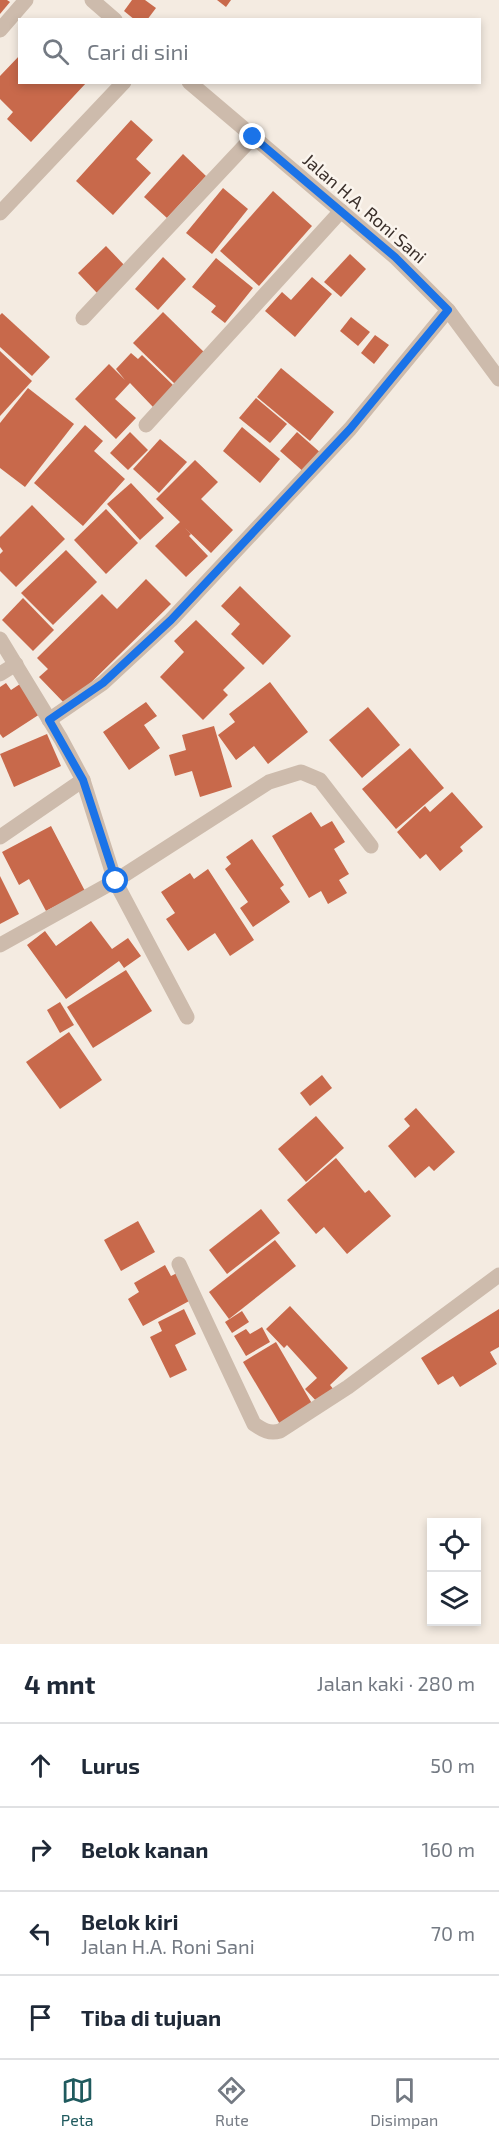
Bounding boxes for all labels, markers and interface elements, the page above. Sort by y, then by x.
search box [18,18,481,84]
icon: search [39,35,72,68]
text: Cari di sini [87,38,189,64]
route end [239,123,265,149]
street label: Jalan H.A. Roni Sani [299,148,431,268]
route start [102,867,128,893]
map controls [427,1518,481,1626]
button: locate [427,1518,481,1572]
button: layers [427,1572,481,1626]
text: 4 mnt [24,1668,95,1699]
text: Jalan kaki · 280 m [317,1671,475,1695]
icon: ahead [24,1749,57,1782]
text: Lurus [81,1752,140,1778]
text: 50 m [430,1753,475,1777]
icon: right [24,1833,57,1866]
text: Belok kanan [81,1836,208,1862]
text: 160 m [422,1837,475,1861]
text: Belok kiri [81,1908,178,1934]
icon: left [24,1917,57,1950]
text: 70 m [431,1921,475,1945]
text: Jalan H.A. Roni Sani [81,1934,255,1958]
icon: arrive [24,2001,57,2034]
text: Tiba di tujuan [81,2004,221,2030]
tab: Peta [61,2074,94,2129]
tab: Rute [215,2074,249,2129]
tab: Disimpan [370,2074,438,2129]

